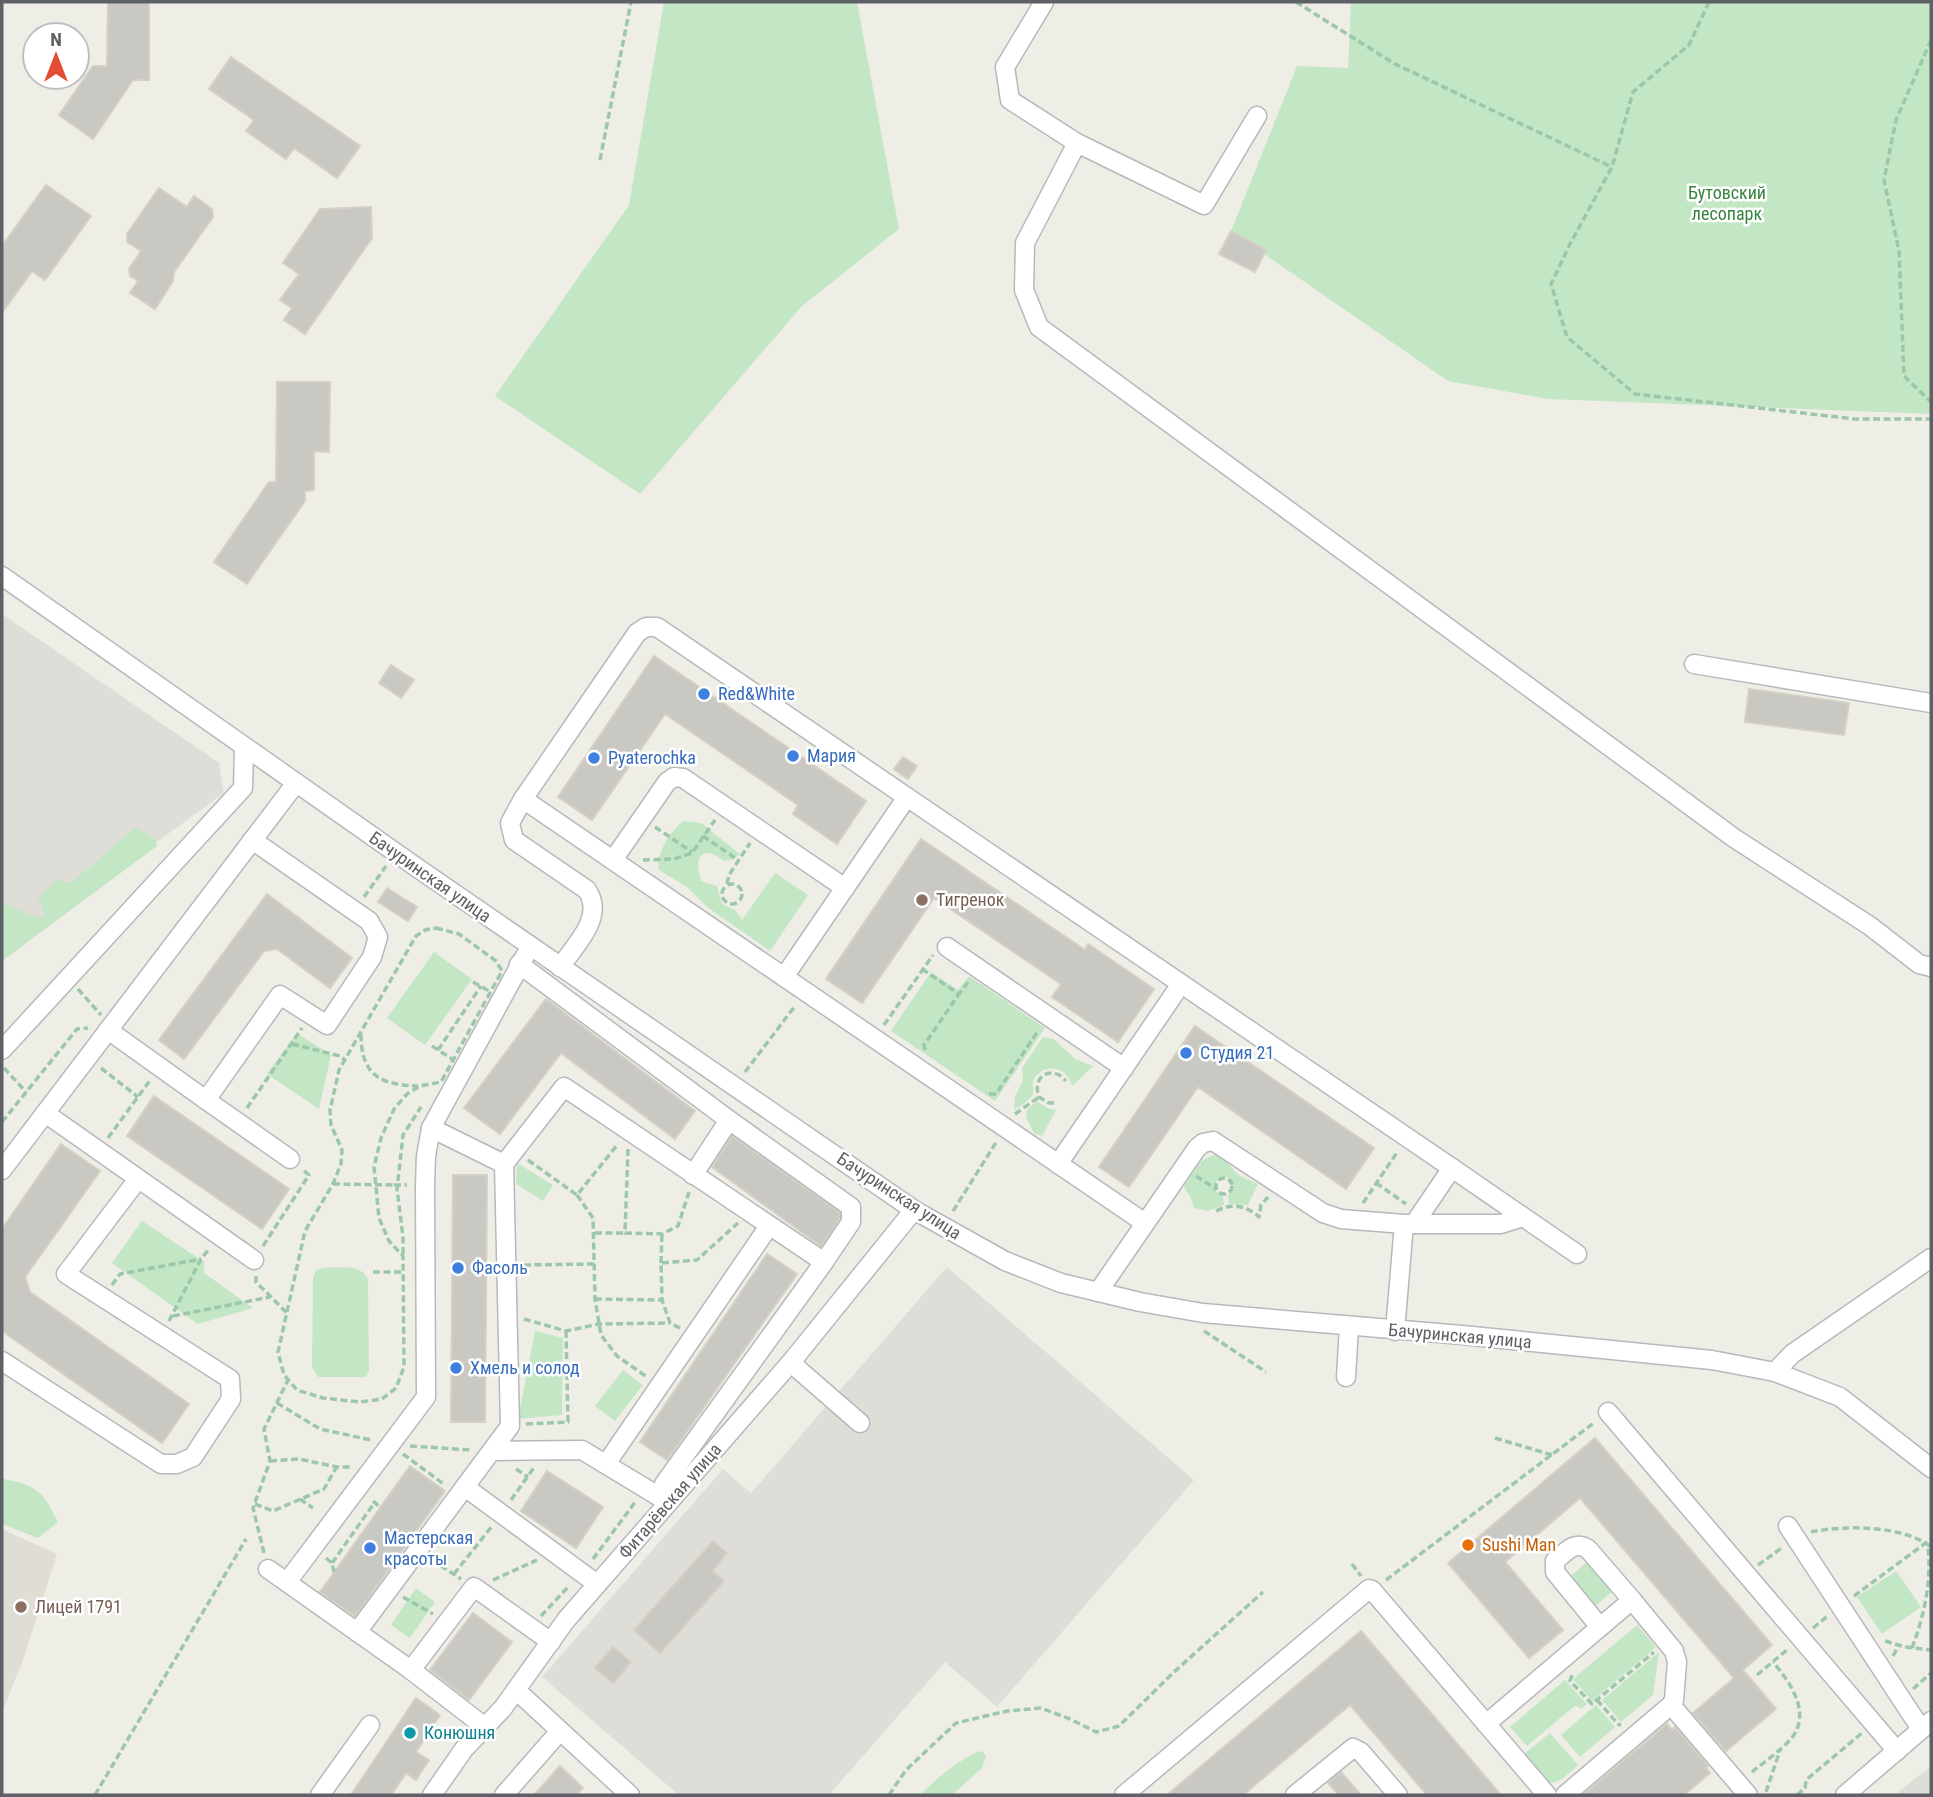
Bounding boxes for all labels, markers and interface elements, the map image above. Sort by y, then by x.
north arrow [21,21,91,91]
text: N [50,28,62,51]
park label: Бутовский лесопарк [1688,182,1766,224]
place label: Red&White [718,683,795,704]
marker: Red&White [696,686,712,702]
place label: Мария [807,745,856,766]
place label: Pyaterochka [608,747,696,768]
marker: Мария [785,748,801,764]
marker: Pyaterochka [586,750,602,766]
street label: Бачуринская улица [365,827,495,926]
place label: Тигренок [936,889,1005,910]
marker: Тигренок [914,892,930,908]
place label: Студия 21 [1200,1042,1274,1063]
marker: Студия 21 [1178,1045,1194,1061]
street label: Бачуринская улица [833,1148,965,1244]
place label: Фасоль [472,1257,528,1278]
marker: Фасоль [450,1260,466,1276]
street label: Бачуринская улица [1387,1319,1533,1352]
place label: Хмель и солод [470,1357,580,1378]
marker: Хмель и солод [448,1360,464,1376]
street label: Фитарёвская улица [614,1439,725,1563]
place label: Мастерская красоты [384,1527,473,1569]
place label: Sushi Man [1482,1534,1556,1555]
marker: Sushi Man [1460,1537,1476,1553]
marker: Мастерская красоты [362,1540,378,1556]
place label: Лицей 1791 [35,1596,122,1617]
marker: Лицей 1791 [13,1599,29,1615]
place label: Конюшня [424,1722,495,1743]
marker: Конюшня [402,1725,418,1741]

